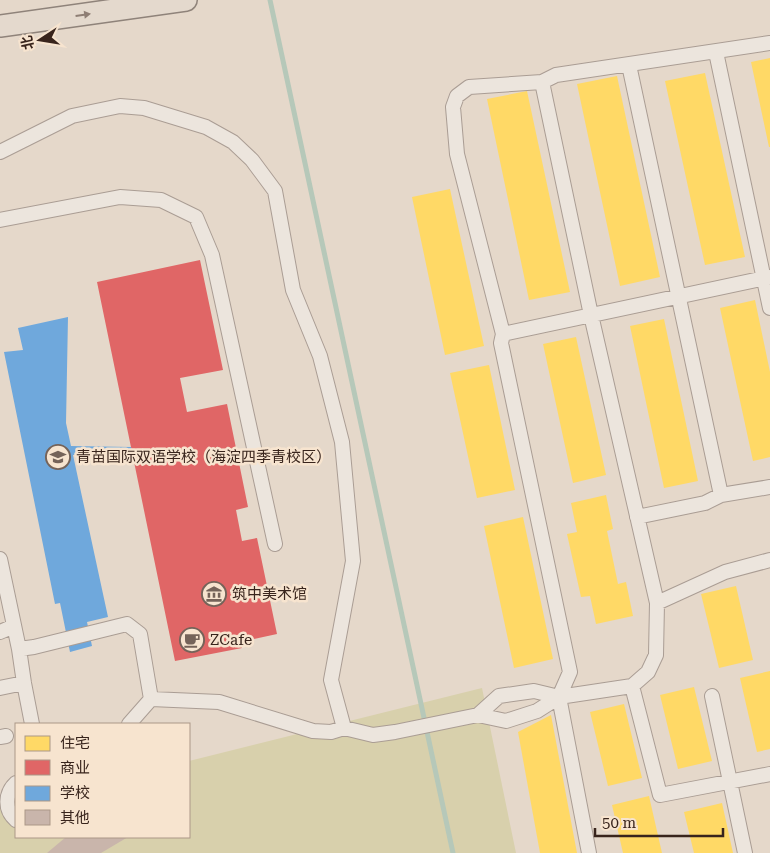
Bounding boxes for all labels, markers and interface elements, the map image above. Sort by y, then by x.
one-way arrow [75,10,91,18]
north arrow [15,15,65,65]
text: 北 [18,34,37,51]
school or university icon: 青苗国际双语学校（海淀四季青校区） [45,444,71,470]
place label: 青苗国际双语学校（海淀四季青校区） [76,448,331,466]
museum icon: 筑中美术馆 [201,581,227,607]
place label: 筑中美术馆 [232,585,307,603]
cafe icon: ZCafe [179,627,205,653]
place label: ZCafe [210,631,252,649]
legend [15,723,190,838]
text: 住宅 [60,734,90,752]
text: 商业 [60,759,90,777]
text: 学校 [60,784,90,802]
scale bar [595,806,722,838]
text: 其他 [60,809,90,827]
text: 50 m [602,814,637,832]

